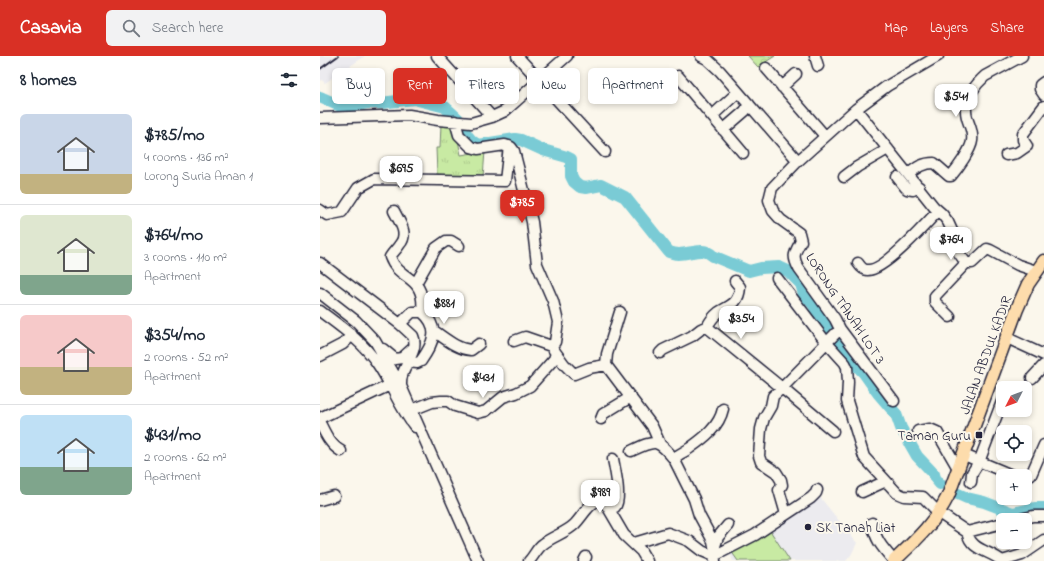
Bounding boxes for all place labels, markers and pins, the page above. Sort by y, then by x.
pin: $541 [932,84,980,118]
pin: $695 [377,156,425,190]
pin: $785 [498,190,546,224]
pin: $764 [927,227,975,261]
pin: $881 [420,291,468,325]
pin: $354 [717,306,765,340]
pin: $431 [459,365,507,399]
place label: Taman Guru [898,426,971,447]
marker: Taman Guru [974,430,984,440]
pin: $989 [576,480,624,514]
place label: SK Tanah Liat [816,518,896,539]
marker: SK Tanah Liat [803,522,813,532]

